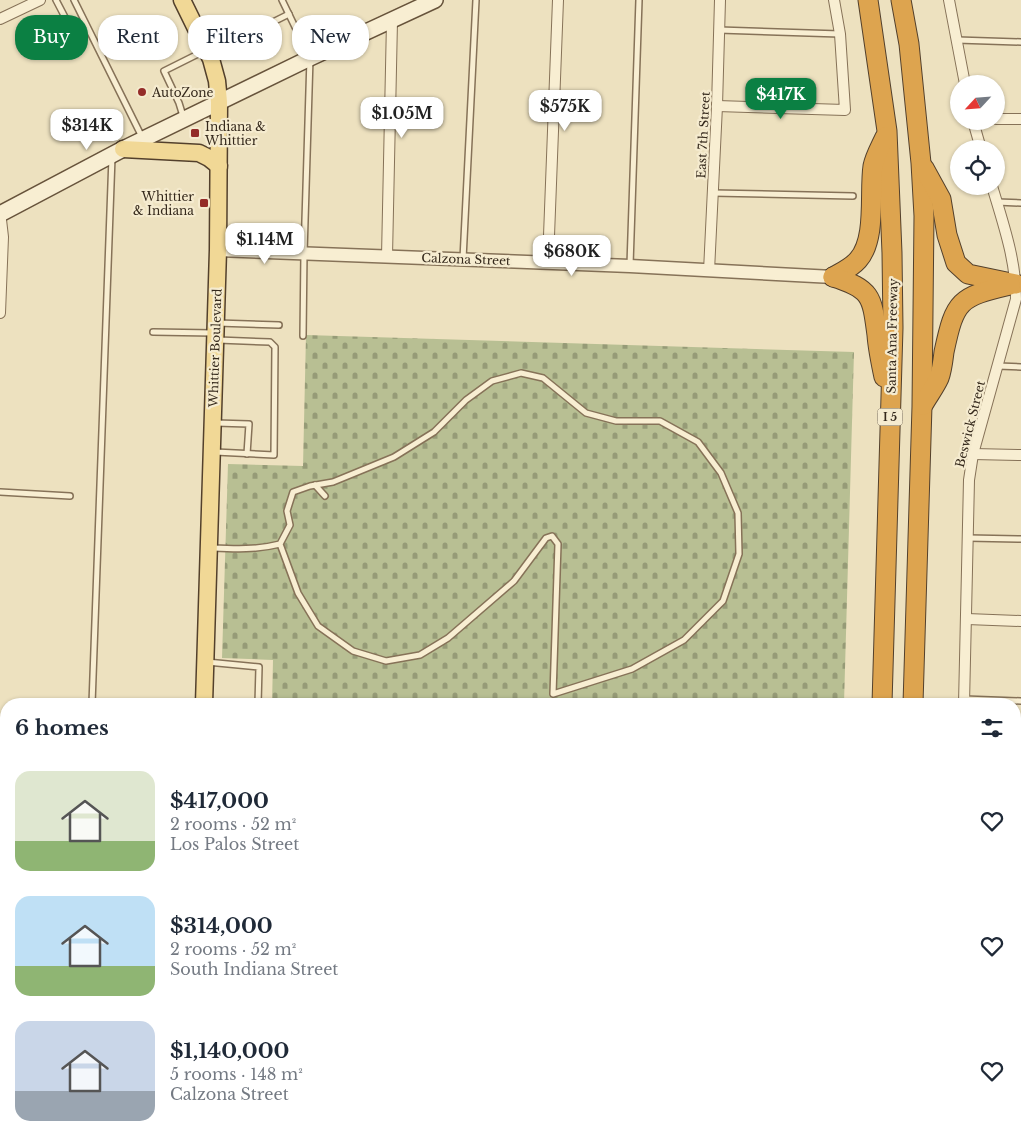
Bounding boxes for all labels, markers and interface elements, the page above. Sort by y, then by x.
chip: Buy [15,15,88,60]
chip: Rent [98,15,178,60]
chip: Filters [188,15,282,60]
chip: New [292,15,369,60]
north arrow [950,75,1005,130]
map controls [950,75,1005,195]
pin: $417K [746,78,816,120]
text: $417K [756,84,806,104]
place label: AutoZone [151,85,214,100]
marker: AutoZone [136,86,148,98]
pin: $575K [530,90,600,132]
street label: East 7th Street [693,91,713,179]
pin: $1.05M [361,96,443,139]
text: $575K [540,96,590,116]
text: $1.05M [371,103,433,123]
pin: $314K [52,108,122,151]
text: $314K [61,115,113,135]
place label: Indiana & Whittier [204,119,266,148]
marker: Indiana & Whittier [189,127,201,139]
button: locate [950,140,1005,195]
place label: Whittier & Indiana [133,189,194,218]
marker: Whittier & Indiana [198,197,210,209]
pin: $1.14M [224,222,306,265]
text: $1.14M [236,229,294,249]
pin: $680K [537,234,607,277]
text: $680K [544,241,600,261]
street label: Calzona Street [421,250,511,268]
street label: Santa Ana Freeway [883,278,901,394]
street label: Whittier Boulevard [205,288,225,409]
street label: Beswick Street [952,379,988,469]
road number: I 5 [878,408,902,426]
icon: filters [978,714,1006,742]
text: 6 homes [15,715,109,741]
text: $417,000 [170,788,269,814]
icon: home [55,791,115,851]
icon: heart [978,807,1006,835]
text: 2 rooms · 52 m² [170,814,296,834]
text: Los Palos Street [170,834,299,854]
text: $314,000 [170,913,273,939]
icon: home [55,916,115,976]
icon: heart [978,932,1006,960]
text: 2 rooms · 52 m² [170,939,296,959]
text: South Indiana Street [170,959,338,979]
text: $1,140,000 [170,1038,289,1064]
icon: home [55,1041,115,1101]
icon: heart [978,1057,1006,1085]
text: 5 rooms · 148 m² [170,1064,303,1084]
text: Calzona Street [170,1084,289,1104]

